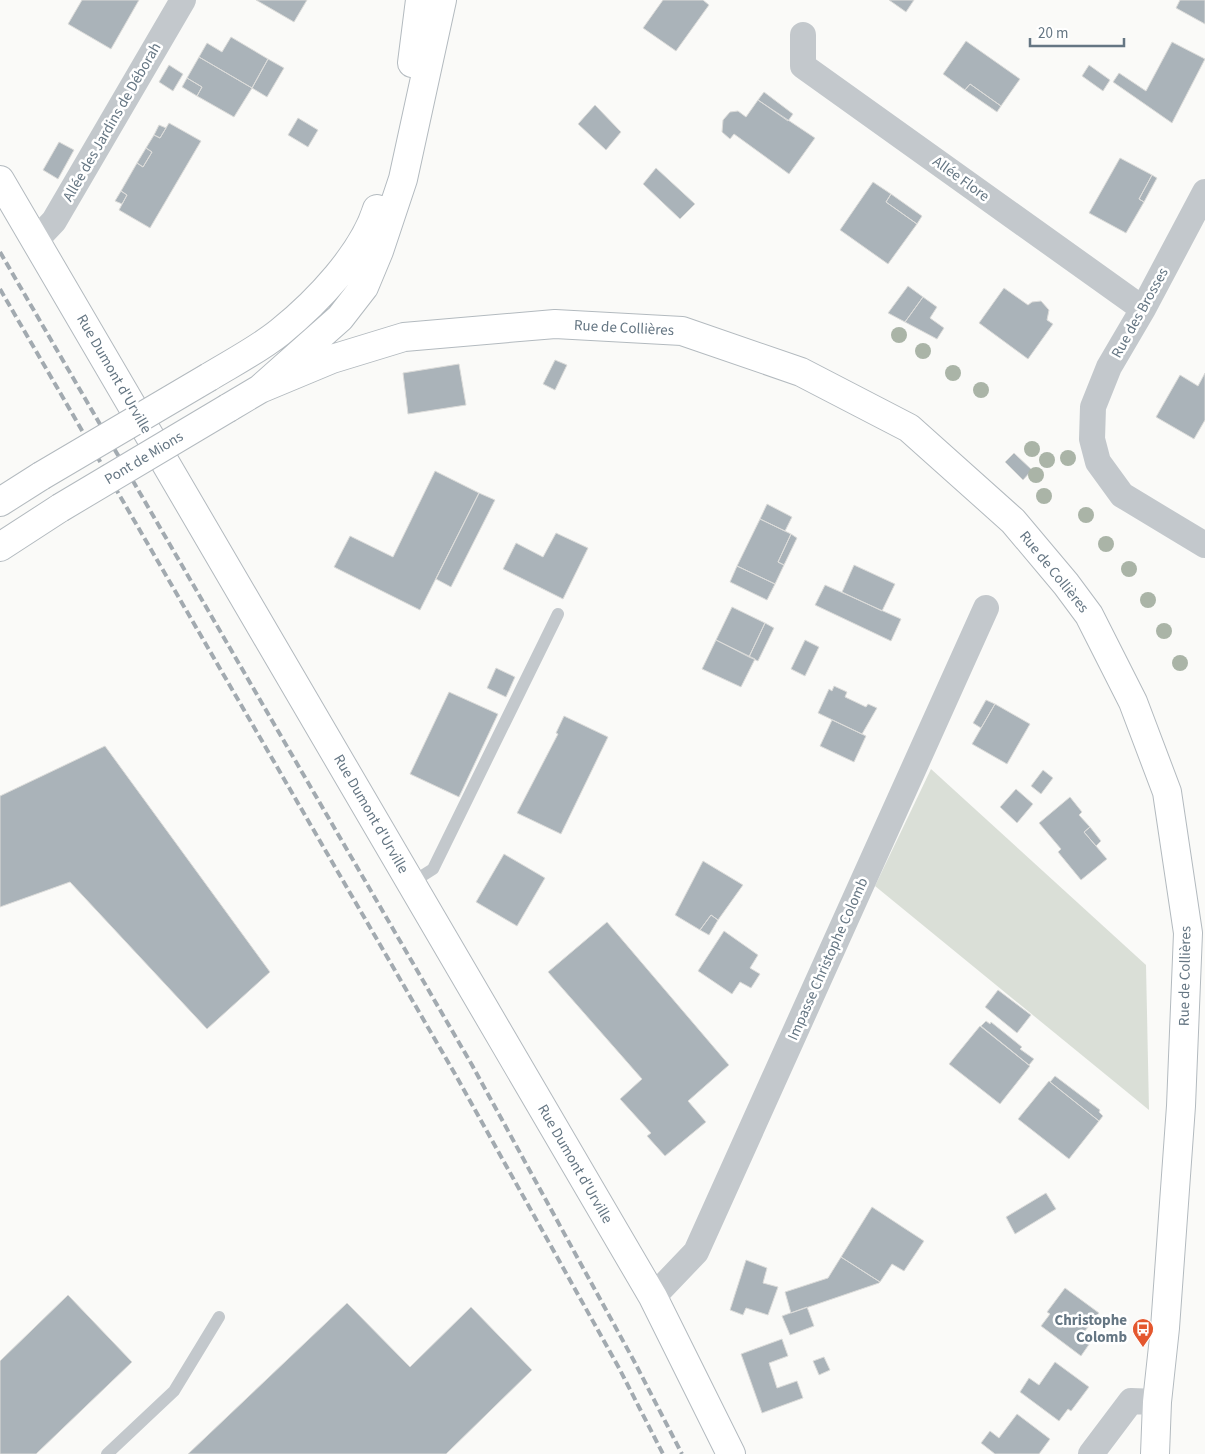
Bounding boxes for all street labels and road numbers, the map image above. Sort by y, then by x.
street label: Allée des Jardins de Déborah [58,39,166,205]
street label: Allée Flore [928,151,994,207]
street label: Rue des Brosses [1106,264,1174,362]
street label: Rue Dumont d'Urville [71,311,157,437]
street label: Rue de Collières [573,315,675,341]
street label: Pont de Mions [101,426,187,490]
street label: Rue de Collières [1014,526,1094,618]
street label: Rue Dumont d'Urville [328,751,414,877]
street label: Impasse Christophe Colomb [783,874,873,1044]
street label: Rue de Collières [1174,926,1196,1026]
street label: Rue Dumont d'Urville [532,1101,618,1227]

